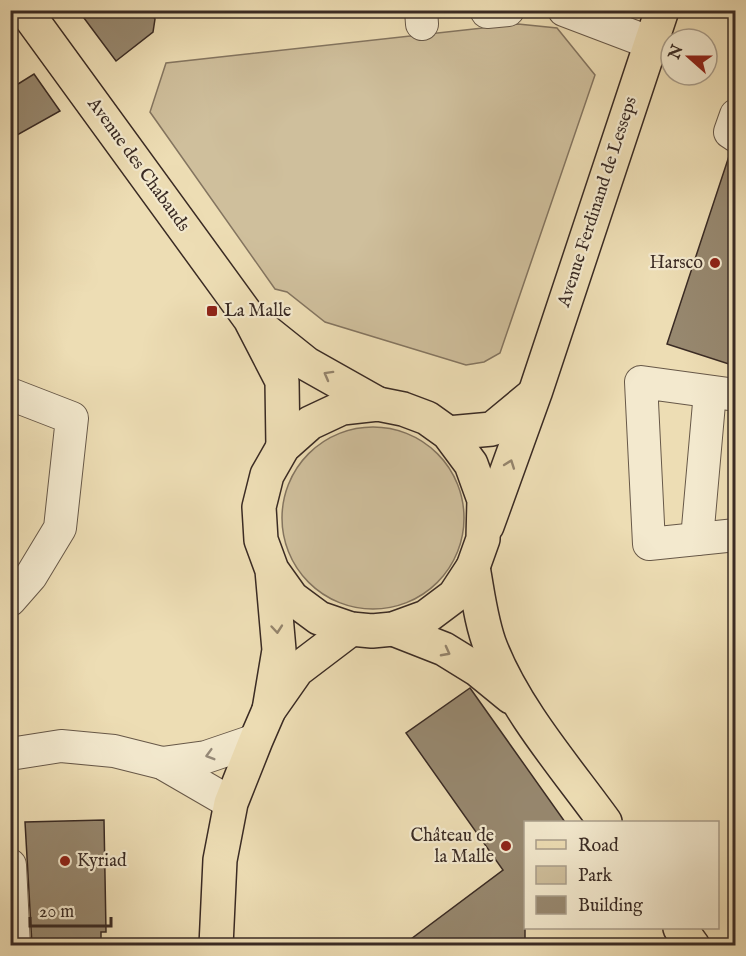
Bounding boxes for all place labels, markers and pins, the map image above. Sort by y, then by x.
place label: Harsco [649,252,703,275]
marker: Harsco [708,256,722,270]
place label: La Malle [224,300,291,323]
marker: La Malle [205,304,219,318]
place label: Château de la Malle [410,825,494,869]
marker: Château de la Malle [499,839,513,853]
place label: Kyriad [77,850,127,873]
marker: Kyriad [58,854,72,868]

